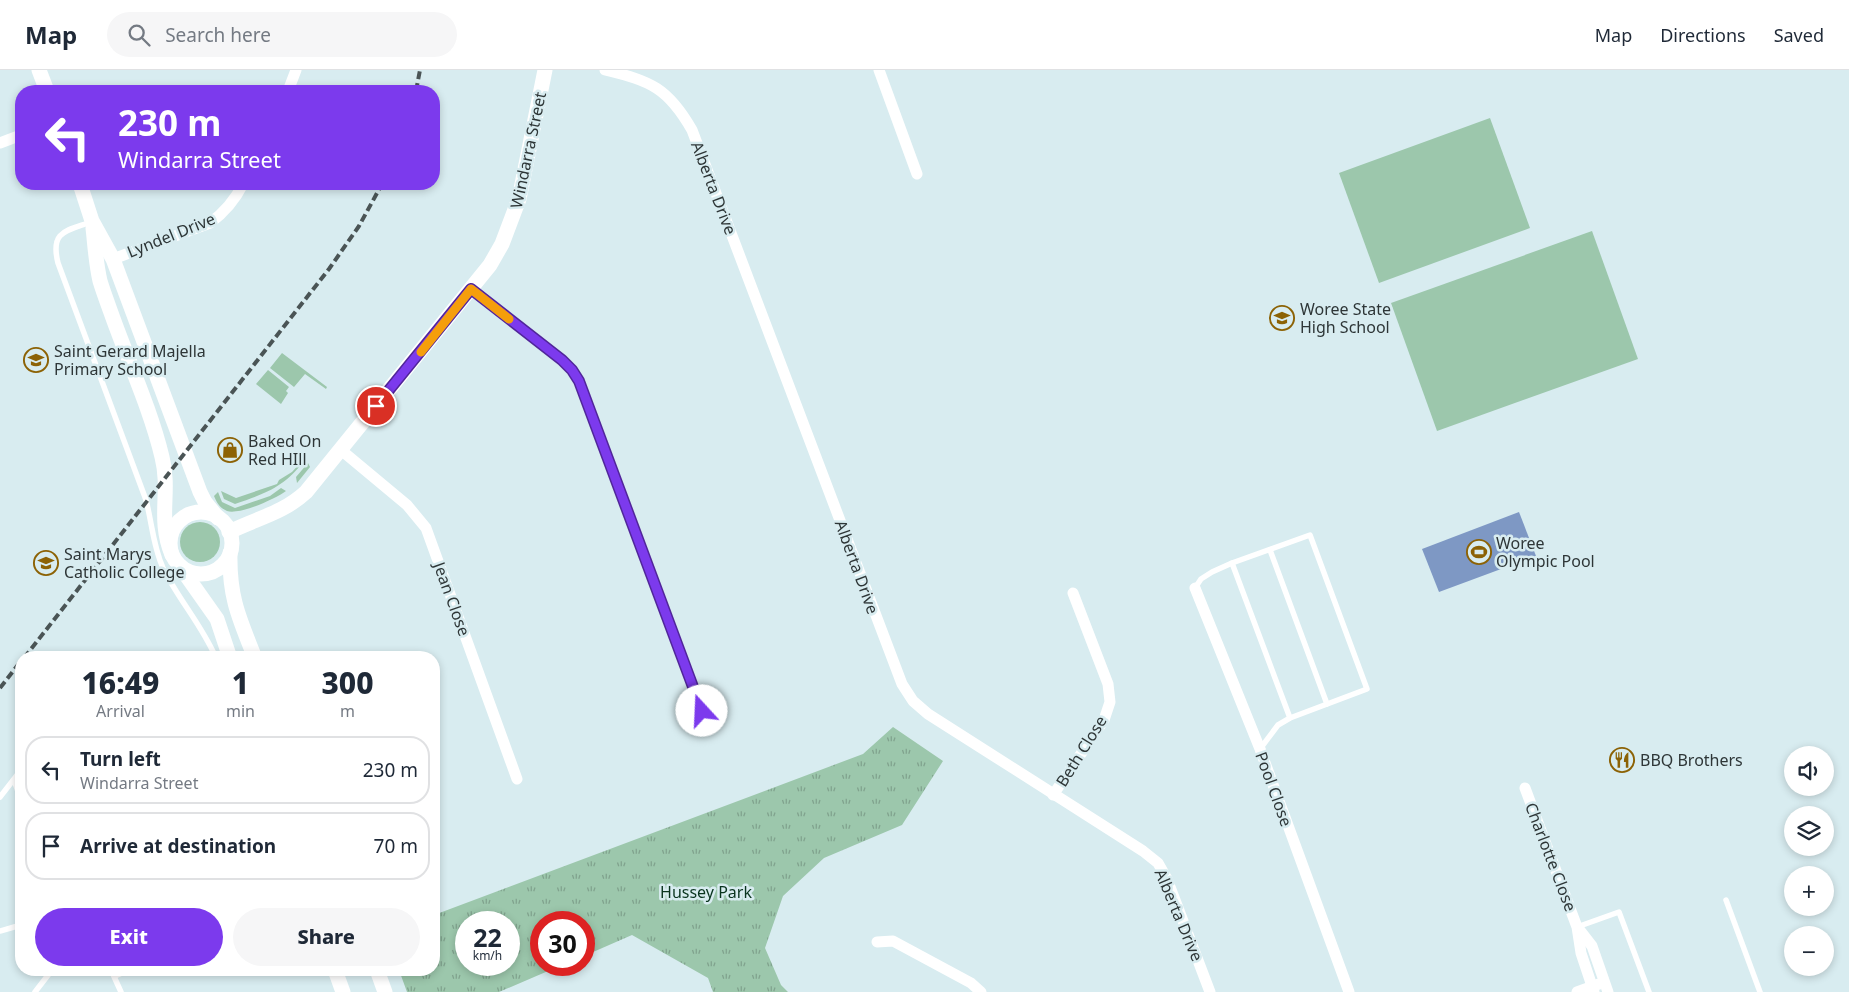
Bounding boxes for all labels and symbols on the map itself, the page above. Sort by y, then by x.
street label: Windarra Street [505,90,551,210]
street label: Alberta Drive [686,138,742,238]
street label: Lyndel Drive [124,207,218,263]
place label: Woree State High School [1300,298,1391,338]
school or university icon: Woree State High School [1269,305,1295,331]
place label: Saint Gerard Majella Primary School [54,340,206,380]
school or university icon: Saint Gerard Majella Primary School [23,347,49,373]
pin [355,385,397,427]
place label: Baked On Red HIll [248,430,321,470]
shop icon: Baked On Red HIll [217,437,243,463]
street label: Alberta Drive [830,517,884,617]
place label: Woree Olympic Pool [1496,532,1595,572]
sports icon: Woree Olympic Pool [1466,539,1492,565]
place label: Saint Marys Catholic College [64,543,184,583]
school or university icon: Saint Marys Catholic College [33,550,59,576]
street label: Jean Close [428,557,476,639]
position arrow [675,684,727,736]
street label: Beth Close [1051,711,1111,791]
restaurant icon: BBQ Brothers [1609,747,1635,773]
street label: Pool Close [1250,749,1298,829]
place label: BBQ Brothers [1640,749,1743,771]
street label: Charlotte Close [1520,799,1582,915]
street label: Alberta Drive [1150,865,1208,965]
park label: Hussey Park [660,881,752,903]
speed limit sign: 30 [530,911,595,976]

